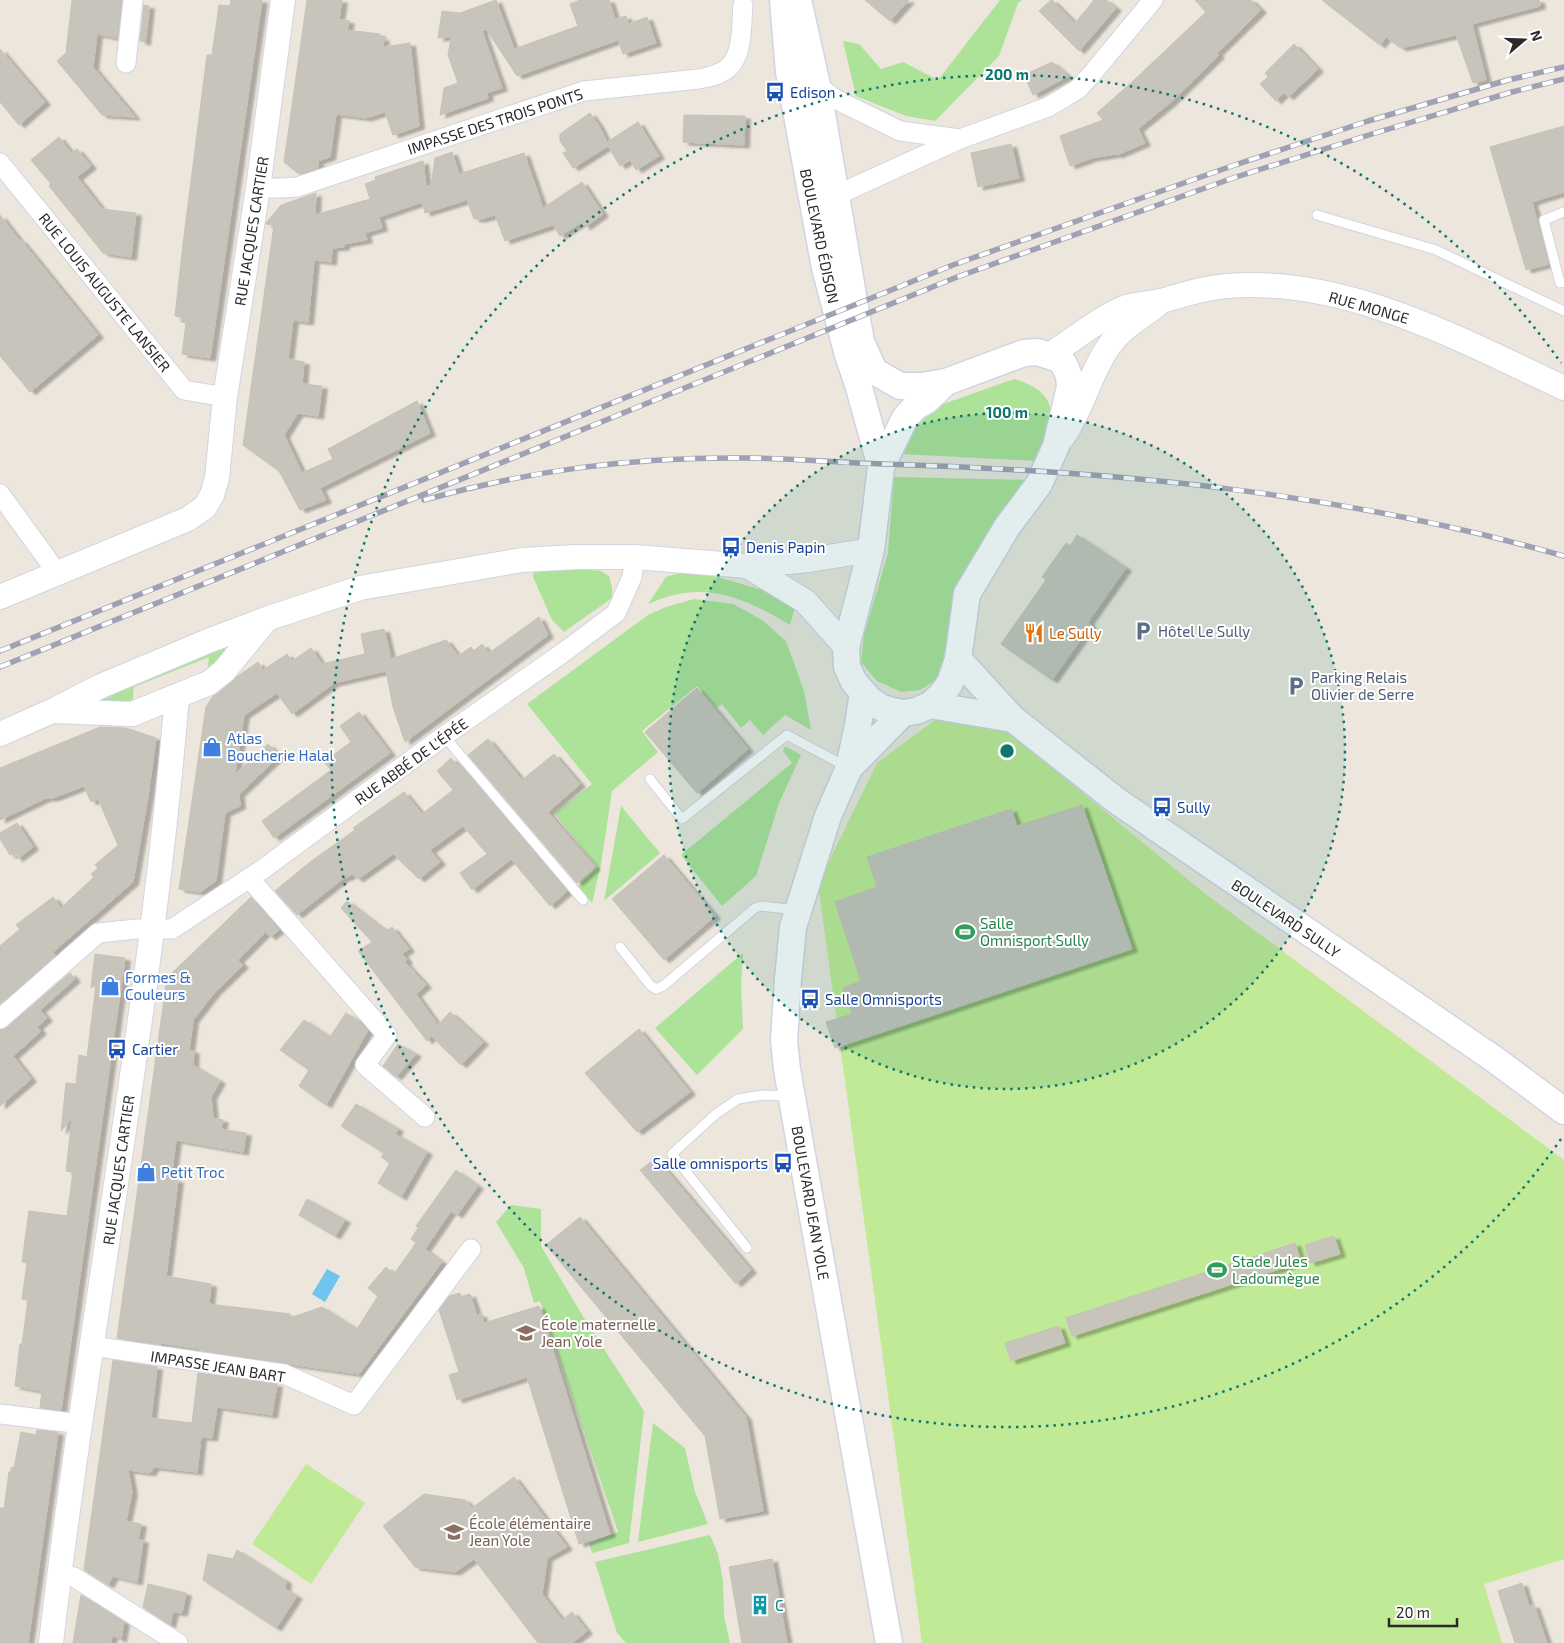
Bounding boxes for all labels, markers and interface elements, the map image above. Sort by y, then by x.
north arrow [1499,15,1549,65]
text: N [1527,28,1546,43]
text: 200 m [985,65,1029,83]
bus stop icon: Edison [764,81,786,103]
place label: Edison [790,83,836,101]
street label: IMPASSE DES TROIS PONTS [405,84,585,158]
street label: RUE JACQUES CARTIER [230,155,273,307]
street label: BOULEVARD ÉDISON [797,167,843,305]
street label: RUE LOUIS AUGUSTE LANSIER [35,209,175,375]
street label: RUE MONGE [1327,287,1411,327]
text: 100 m [986,403,1028,421]
bus stop icon: Denis Papin [720,536,742,558]
place label: Denis Papin [746,538,826,556]
parking icon: Hôtel Le Sully [1132,620,1154,642]
restaurant icon: Le Sully [1023,622,1045,644]
place label: Hôtel Le Sully [1158,622,1250,640]
place label: Le Sully [1049,624,1102,642]
place label: Parking Relais Olivier de Serre [1311,668,1414,703]
parking icon: Parking Relais Olivier de Serre [1285,675,1307,697]
street label: RUE ABBÉ DE L'ÉPÉE [351,714,471,808]
place label: Atlas Boucherie Halal [227,729,335,764]
shop icon: Atlas Boucherie Halal [201,736,223,758]
centre of rings [998,742,1016,760]
bus stop icon: Sully [1151,796,1173,818]
place label: Sully [1177,798,1211,816]
street label: BOULEVARD SULLY [1228,875,1344,961]
place label: Salle Omnisport Sully [980,914,1089,949]
sports icon: Salle Omnisport Sully [954,921,976,943]
place label: Formes & Couleurs [125,968,191,1003]
shop icon: Formes & Couleurs [99,975,121,997]
bus stop icon: Salle Omnisports [799,988,821,1010]
place label: Salle Omnisports [825,990,942,1008]
bus stop icon: Cartier [106,1038,128,1060]
place label: Cartier [132,1040,178,1058]
street label: RUE JACQUES CARTIER [99,1094,138,1246]
street label: BOULEVARD JEAN YOLE [789,1124,833,1282]
bus stop icon: Salle omnisports [772,1152,794,1174]
place label: Salle omnisports [653,1154,768,1172]
shop icon: Petit Troc [135,1161,157,1183]
place label: Petit Troc [161,1163,225,1181]
place label: Stade Jules Ladoumègue [1232,1252,1320,1287]
sports icon: Stade Jules Ladoumègue [1206,1259,1228,1281]
place label: École maternelle Jean Yole [541,1315,656,1350]
school or university icon: École maternelle Jean Yole [515,1322,537,1344]
street label: IMPASSE JEAN BART [149,1346,287,1386]
place label: École élémentaire Jean Yole [469,1514,591,1549]
school or university icon: École élémentaire Jean Yole [443,1521,465,1543]
building icon: C [749,1594,771,1616]
place label: C [775,1596,784,1614]
scale bar [1389,1596,1456,1628]
text: 20 m [1396,1603,1430,1621]

